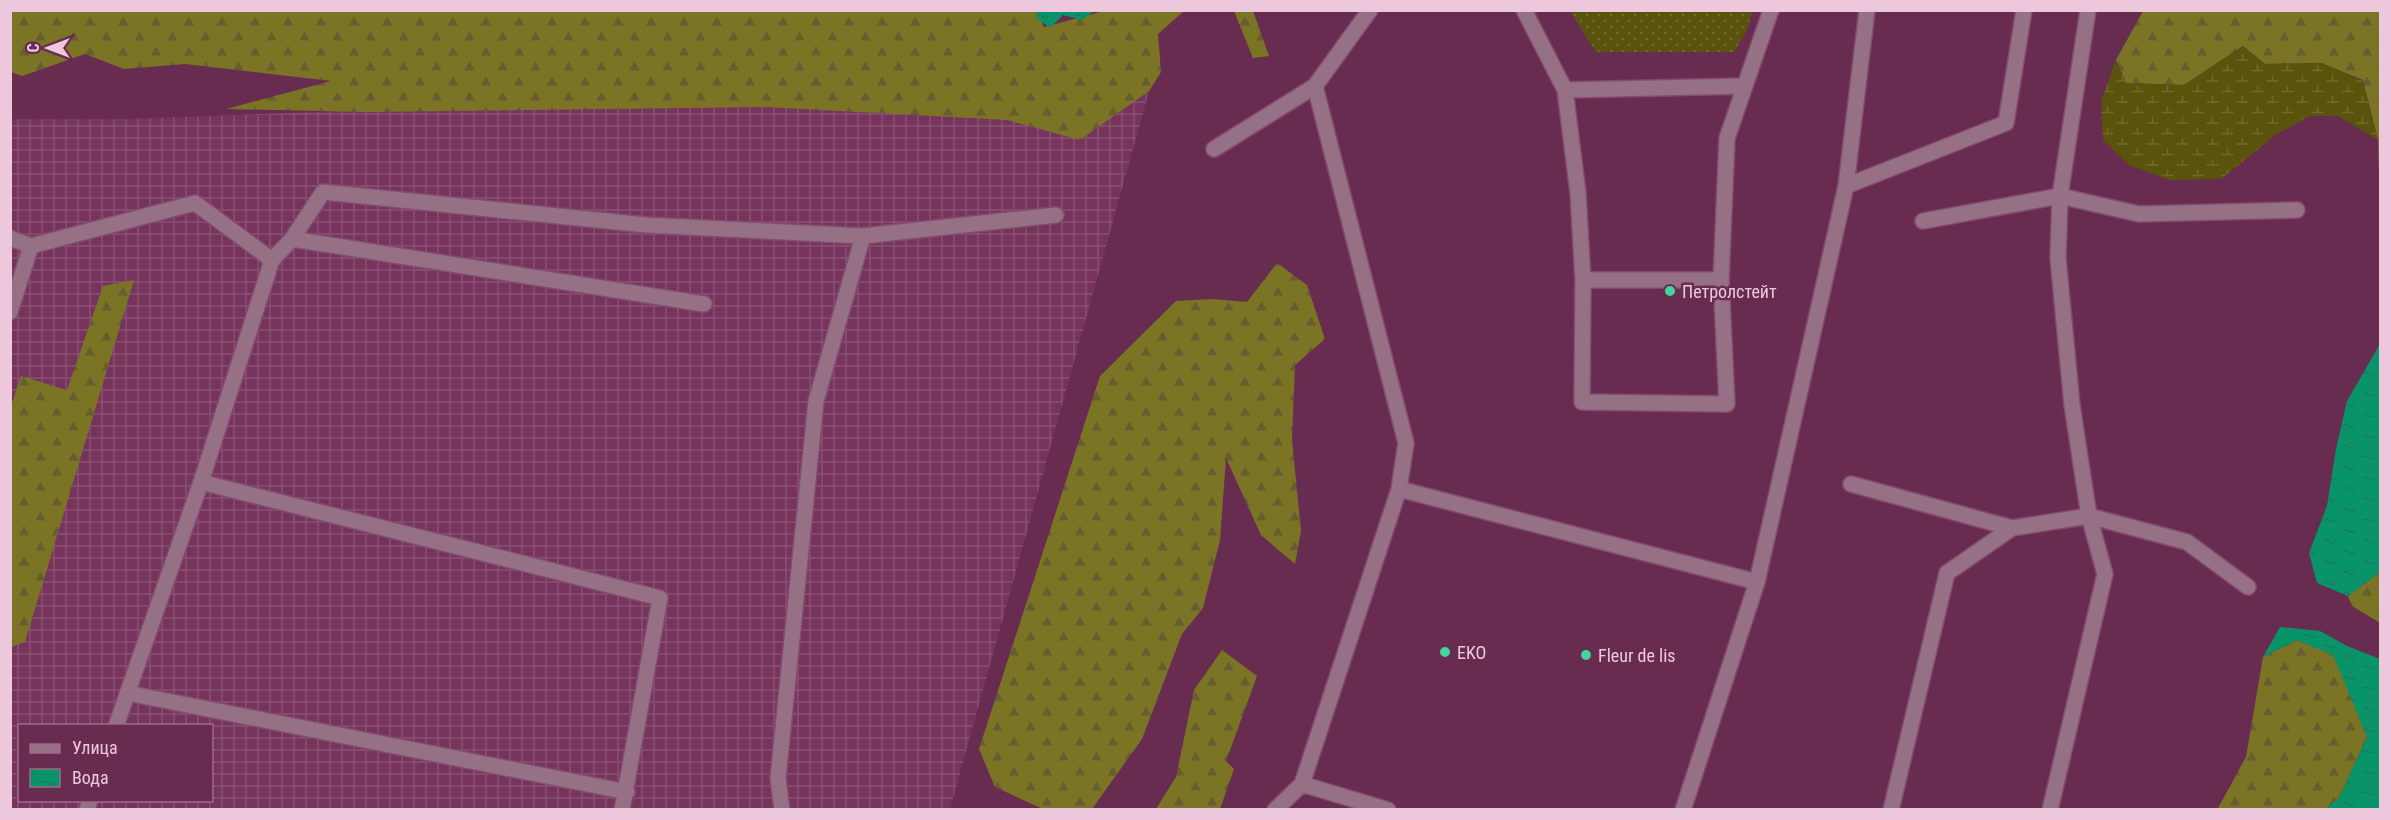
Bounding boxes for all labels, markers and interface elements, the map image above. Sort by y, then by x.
north arrow [18,18,78,78]
text: С [24,43,43,53]
place label: Петролстейт [1682,281,1777,302]
marker: Петролстейт [1663,284,1677,298]
place label: EKO [1457,642,1486,663]
marker: EKO [1438,645,1452,659]
place label: Fleur de lis [1598,645,1676,666]
marker: Fleur de lis [1579,648,1593,662]
legend [18,724,213,802]
text: Улица [72,737,118,758]
text: Вода [72,767,109,788]

